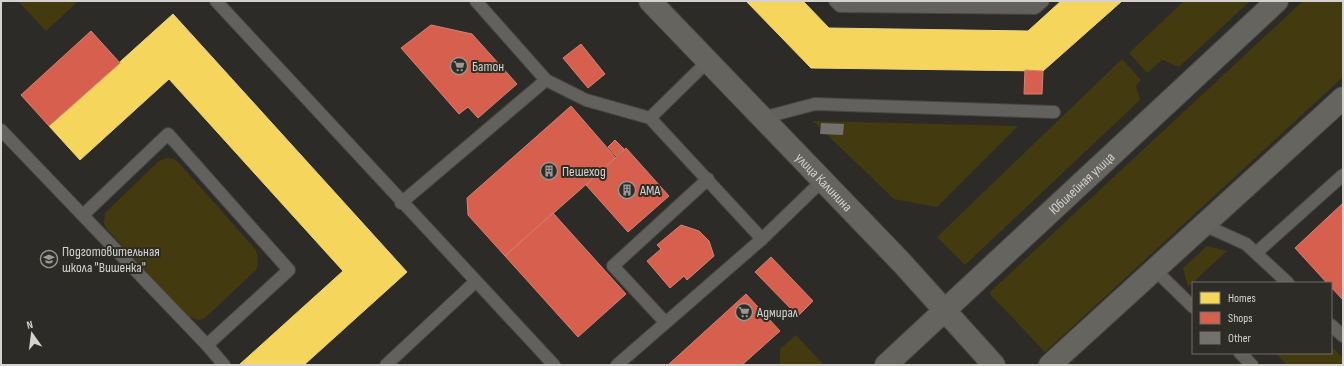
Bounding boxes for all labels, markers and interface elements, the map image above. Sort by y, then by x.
supermarket icon: Батон [449,56,469,76]
place label: Батон [472,58,504,75]
street label: Юбилейная улица [1045,148,1118,218]
street label: улица Калинина [792,149,856,215]
building icon: Пешеход [539,161,559,181]
place label: Пешеход [562,163,606,180]
building icon: АМА [617,180,637,200]
place label: АМА [639,182,661,199]
place label: Подготовительная школа "Вишенка" [62,243,160,276]
school or university icon: Подготовительная школа "Вишенка" [39,249,59,269]
legend [1192,282,1332,354]
text: Homes [1228,291,1256,306]
supermarket icon: Адмирал [734,302,754,322]
place label: Адмирал [756,304,798,321]
text: Shops [1228,311,1253,326]
north arrow [12,314,52,354]
text: N [25,318,34,332]
text: Other [1228,331,1252,346]

